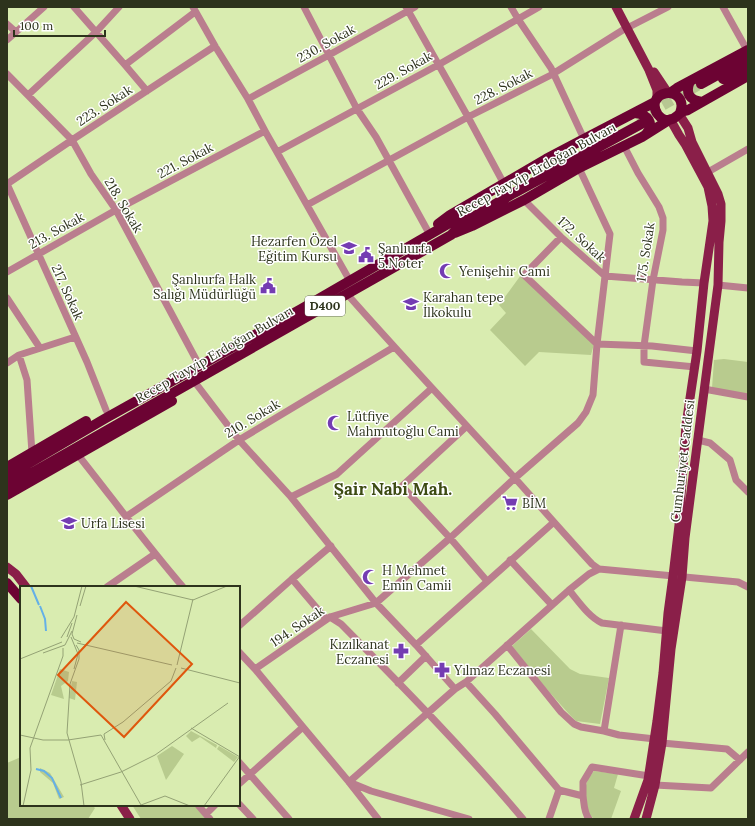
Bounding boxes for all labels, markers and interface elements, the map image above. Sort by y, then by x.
scale bar [14,12,105,38]
text: 100 m [20,18,53,33]
street label: 230. Sokak [294,20,358,66]
street label: 229. Sokak [371,48,435,93]
street label: 228. Sokak [471,64,535,108]
street label: 223. Sokak [73,81,135,130]
street label: Recep Tayyip Erdoğan Bulvarı [454,118,619,220]
street label: 221. Sokak [154,139,216,182]
street label: 218. Sokak [101,175,147,236]
street label: 213. Sokak [25,208,87,253]
street label: 172. Sokak [554,213,609,266]
street label: 175. Sokak [632,221,659,283]
place label: Hezarfen Özel Eğitim Kursu [251,233,337,265]
school or university icon: Hezarfen Özel Eğitim Kursu [340,239,358,257]
place label: Şanlıurfa 5.Noter [378,240,432,272]
public building icon: Şanlıurfa 5.Noter [357,246,375,264]
street label: 217. Sokak [48,262,87,323]
mosque icon: Yenişehir Cami [438,262,456,280]
place label: Yenişehir Cami [458,263,550,280]
place label: Şanlıurfa Halk Salığı Müdürlüğü [153,271,256,303]
public building icon: Şanlıurfa Halk Salığı Müdürlüğü [259,277,277,295]
place label: Karahan tepe İlkokulu [423,289,504,321]
school or university icon: Karahan tepe İlkokulu [402,295,420,313]
road number: D400 [305,296,345,316]
street label: Recep Tayyip Erdoğan Bulvarı [132,302,296,407]
street label: 210. Sokak [221,395,283,442]
street label: Cumhuriyet Caddesi [667,398,698,523]
place label: Lütfiye Mahmutoğlu Cami [347,408,459,440]
mosque icon: Lütfiye Mahmutoğlu Cami [326,414,344,432]
district label: Şair Nabi Mah. [334,478,452,500]
supermarket icon: BİM [501,494,519,512]
place label: BİM [522,495,546,512]
school or university icon: Urfa Lisesi [60,514,78,532]
place label: Urfa Lisesi [81,515,145,532]
place label: H Mehmet Emin Camii [382,562,452,594]
mosque icon: H Mehmet Emin Camii [361,568,379,586]
inset map [20,586,240,806]
street label: 194. Sokak [267,602,328,651]
place label: Kızılkanat Eczanesi [329,636,389,668]
pharmacy icon: Kızılkanat Eczanesi [392,642,410,660]
pharmacy icon: Yılmaz Eczanesi [433,661,451,679]
place label: Yılmaz Eczanesi [453,662,551,679]

